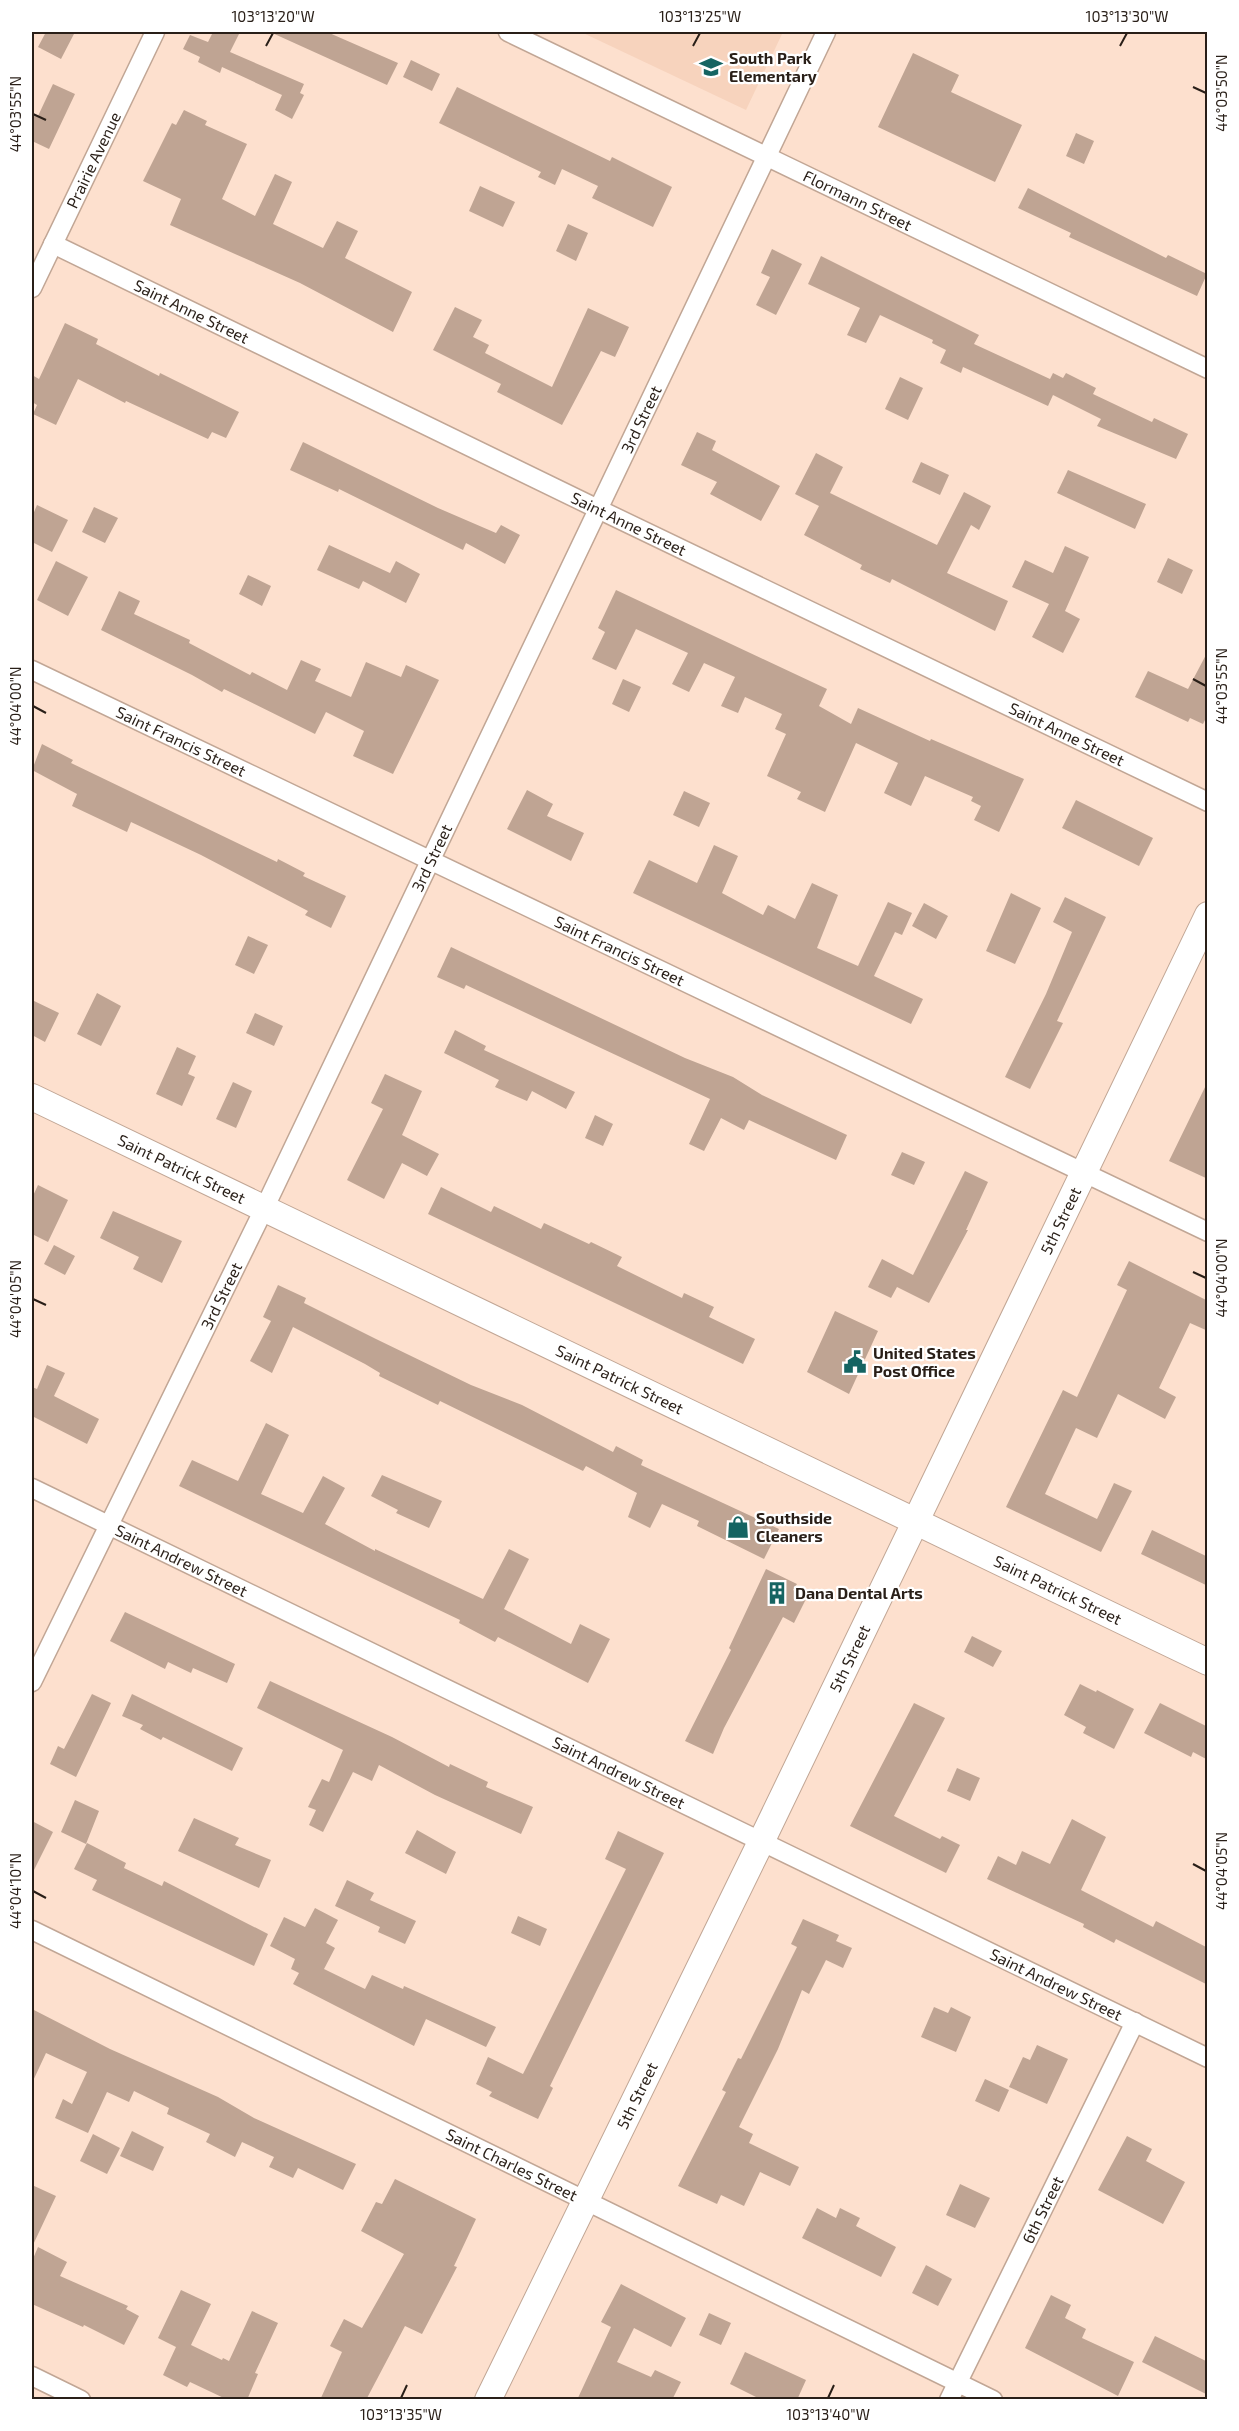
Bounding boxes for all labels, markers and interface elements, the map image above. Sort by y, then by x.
text: 103°13'20"W [231,7,315,25]
text: 103°13'25"W [659,7,741,25]
text: 103°13'30"W [1085,7,1169,25]
place label: South Park Elementary [729,48,817,86]
school or university icon: South Park Elementary [698,54,724,80]
text: 44°03'50"N [1212,54,1230,132]
text: 44°03'55"N [6,76,24,152]
street label: Prairie Avenue [62,109,124,211]
street label: Flormann Street [800,166,915,234]
street label: Saint Anne Street [131,275,252,347]
street label: 3rd Street [616,382,665,456]
street label: Saint Anne Street [568,487,690,559]
text: 44°03'55"N [1212,648,1230,724]
text: 44°04'00"N [6,666,24,746]
street label: Saint Anne Street [1006,698,1128,769]
street label: Saint Francis Street [113,702,249,780]
street label: 3rd Street [407,821,455,894]
street label: Saint Francis Street [552,911,688,989]
street label: Saint Patrick Street [115,1130,249,1207]
street label: 5th Street [1036,1184,1084,1257]
text: 44°04'00"N [1212,1238,1230,1318]
street label: 3rd Street [196,1259,245,1332]
text: 44°04'05"N [6,1260,24,1338]
street label: Saint Patrick Street [553,1340,687,1418]
place label: United States Post Office [873,1343,976,1380]
public building icon: United States Post Office [842,1349,868,1375]
place label: Southside Cleaners [756,1508,832,1545]
shop icon: Southside Cleaners [725,1514,751,1540]
street label: Saint Andrew Street [112,1520,251,1600]
street label: Saint Patrick Street [991,1551,1125,1628]
building icon: Dana Dental Arts [764,1580,790,1606]
place label: Dana Dental Arts [795,1583,923,1602]
street label: 5th Street [825,1622,873,1695]
street label: Saint Andrew Street [550,1732,688,1812]
text: 44°04'05"N [1212,1832,1230,1910]
text: 44°04'10"N [6,1853,24,1929]
street label: Saint Andrew Street [987,1944,1125,2024]
street label: 5th Street [612,2059,661,2132]
street label: Saint Charles Street [443,2124,581,2204]
street label: 6th Street [1018,2173,1067,2246]
text: 103°13'35"W [360,2405,442,2423]
text: 103°13'40"W [786,2405,870,2423]

